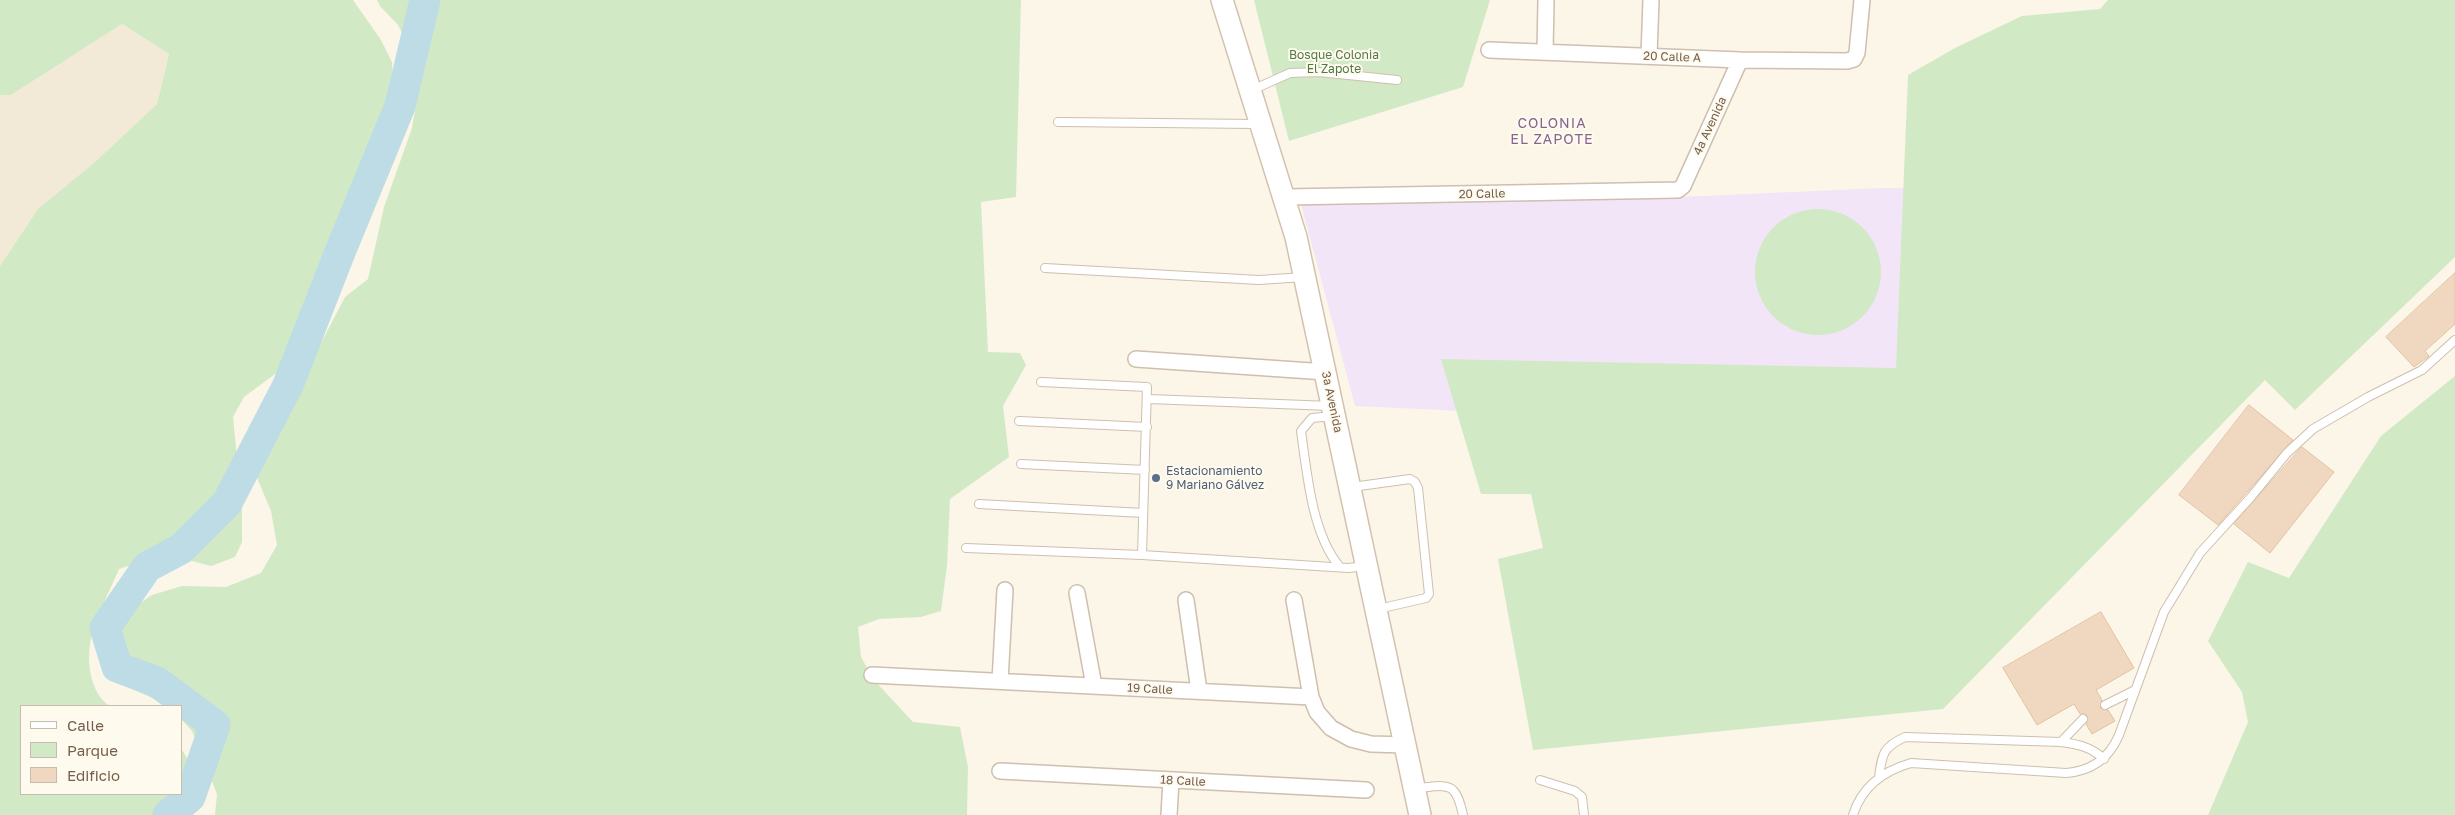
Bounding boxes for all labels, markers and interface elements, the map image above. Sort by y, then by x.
park label: Bosque Colonia El Zapote [1289,48,1379,76]
street label: 20 Calle A [1643,49,1701,65]
street label: 4a Avenida [1690,95,1730,157]
district label: COLONIA EL ZAPOTE [1509,116,1595,148]
street label: 20 Calle [1458,186,1506,202]
street label: 3a Avenida [1318,370,1346,434]
place label: Estacionamiento 9 Mariano Gálvez [1166,464,1264,492]
marker: Estacionamiento 9 Mariano Gálvez [1150,472,1162,484]
street label: 19 Calle [1127,681,1173,697]
legend [20,705,182,795]
text: Calle [67,716,104,734]
text: Parque [67,741,118,759]
text: Edificio [67,766,120,784]
street label: 18 Calle [1160,773,1206,789]

